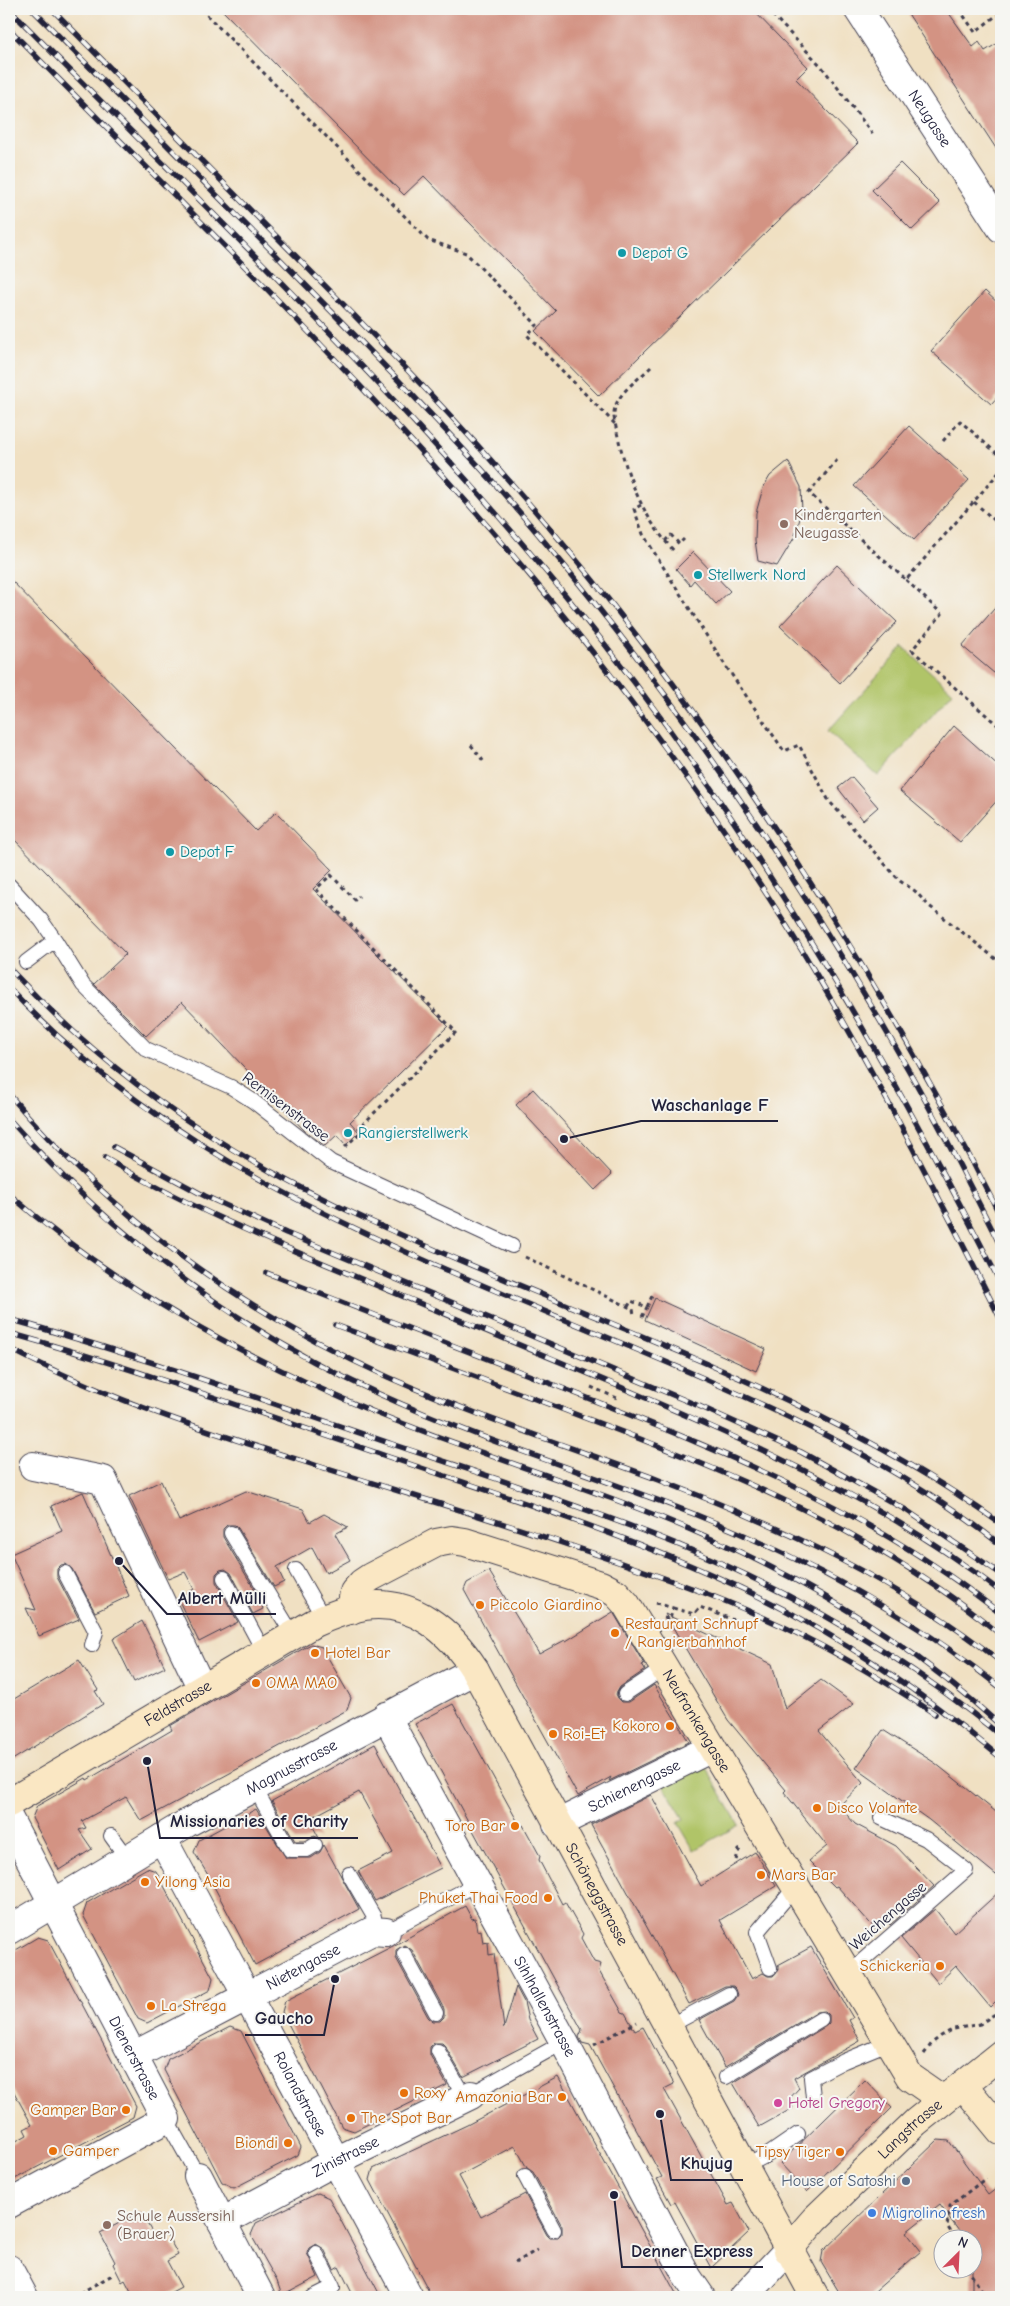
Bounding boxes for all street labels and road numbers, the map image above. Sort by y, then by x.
street label: Neugasse [904,87,955,151]
street label: Remisenstrasse [239,1068,333,1146]
street label: Neufrankengasse [659,1666,734,1776]
street label: Feldstrasse [141,1677,215,1730]
street label: Magnusstrasse [243,1736,340,1799]
street label: Schienengasse [585,1756,683,1816]
street label: Schöneggstrasse [561,1840,632,1949]
street label: Weichengasse [846,1878,930,1954]
street label: Nietengasse [263,1940,343,1994]
street label: Sihlhallenstrasse [510,1953,579,2060]
street label: Dienerstrasse [105,2013,163,2103]
street label: Rolandstrasse [270,2049,330,2140]
street label: Langstrasse [874,2096,946,2163]
street label: Zinistrasse [309,2132,382,2181]

